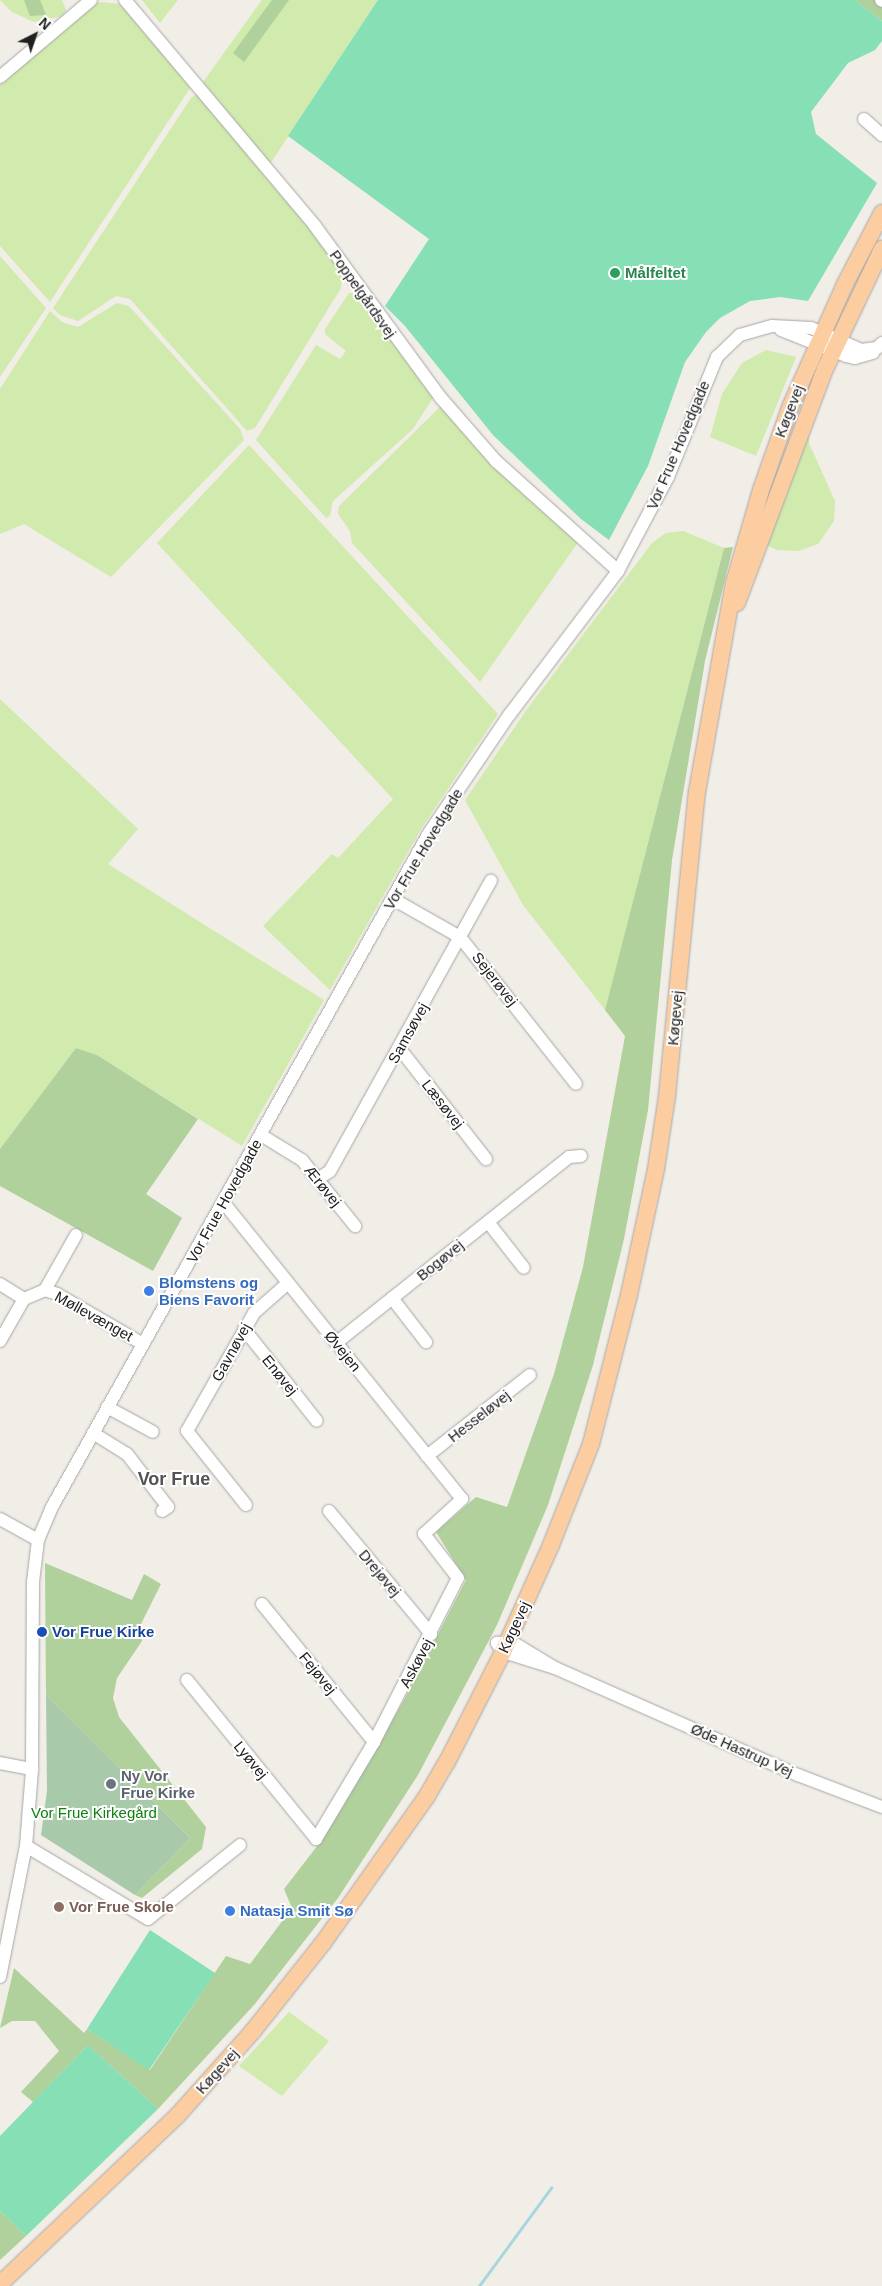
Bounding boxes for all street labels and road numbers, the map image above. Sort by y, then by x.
street label: Poppelgårdsvej [326,246,400,342]
street label: Vor Frue Hovedgade [643,378,713,512]
street label: Køgevej [771,382,807,440]
street label: Vor Frue Hovedgade [380,785,466,913]
street label: Sejerøvej [468,948,522,1010]
street label: Køgevej [664,990,686,1046]
street label: Samsøvej [384,999,432,1067]
street label: Læsøvej [418,1076,468,1132]
street label: Vor Frue Hovedgade [183,1136,265,1266]
street label: Ærøvej [301,1162,345,1210]
street label: Bogøvej [413,1236,467,1284]
street label: Møllevænget [52,1287,136,1345]
street label: Gavnøvej [208,1320,254,1384]
street label: Øvejen [321,1327,365,1375]
street label: Enøvej [258,1351,302,1399]
street label: Hesseløvej [444,1386,514,1446]
street label: Drejøvej [355,1546,405,1600]
street label: Køgevej [494,1598,534,1656]
street label: Askøvej [396,1635,436,1691]
street label: Fejøvej [296,1648,340,1698]
street label: Øde Hastrup Vej [688,1719,796,1781]
street label: Lyøvej [230,1737,272,1783]
street label: Køgevej [192,2045,242,2097]

